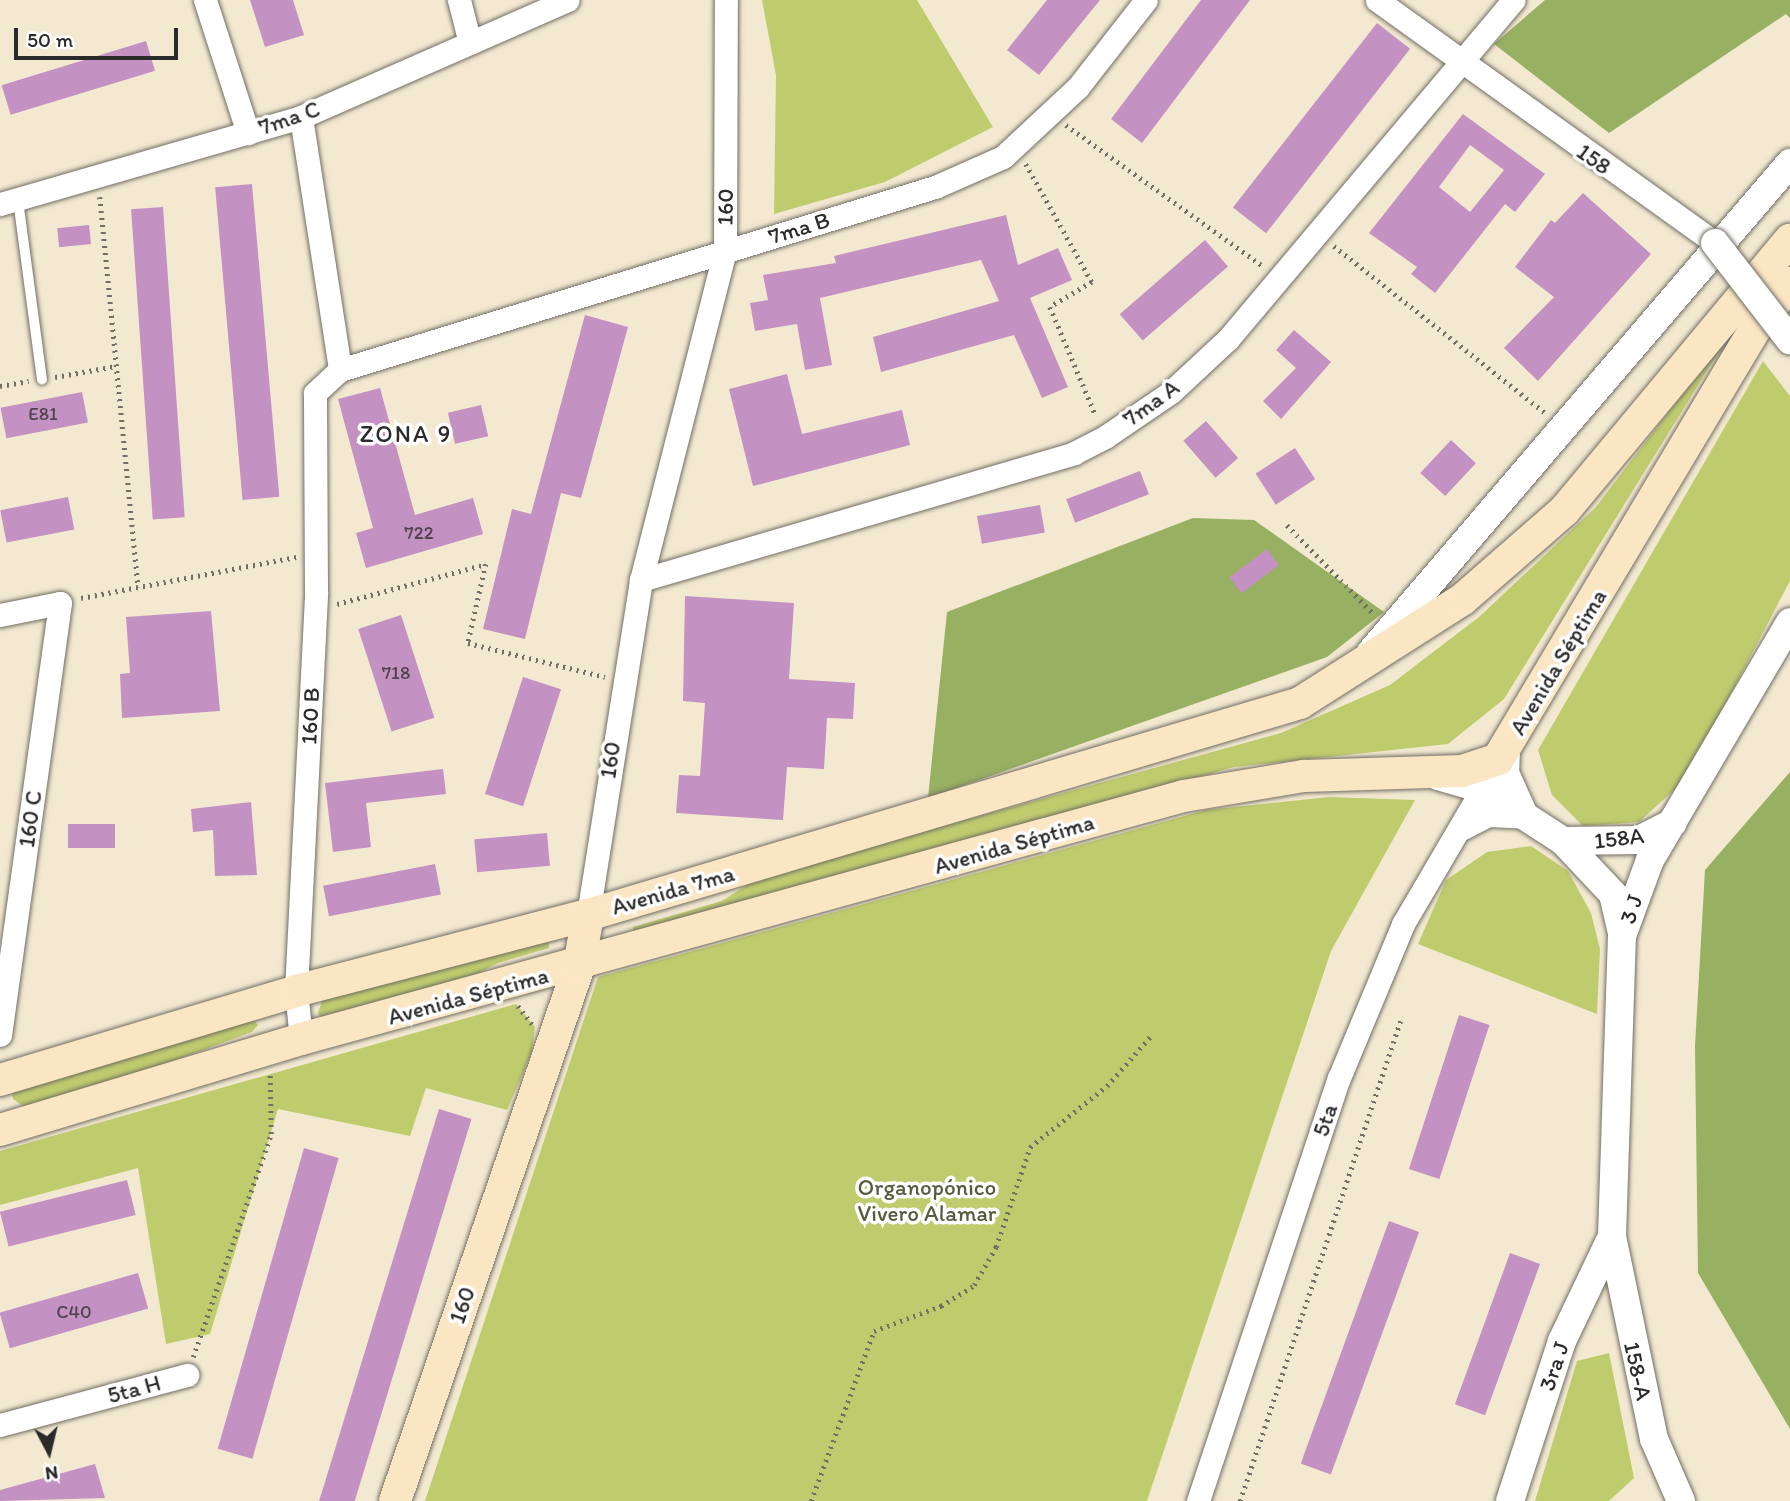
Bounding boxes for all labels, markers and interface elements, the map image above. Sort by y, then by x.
scale bar [18,14,182,58]
text: 50 m [27,27,73,52]
street label: 7ma C [255,95,323,141]
street label: 158 [1572,138,1616,180]
street label: 160 [711,188,739,226]
street label: 7ma B [765,206,833,250]
street label: 7ma A [1118,373,1184,433]
house number: E81 [28,403,58,425]
district label: ZONA 9 [361,420,451,448]
house number: 722 [404,522,434,544]
street label: Avenida Séptima [1504,584,1612,740]
house number: 718 [382,662,410,684]
street label: 160 B [295,687,325,745]
street label: 160 [594,740,626,780]
street label: 160 C [12,789,48,849]
street label: Avenida Séptima [931,808,1097,880]
street label: 158A [1592,821,1646,855]
street label: Avenida 7ma [608,859,738,921]
street label: 3 J [1613,891,1649,927]
street label: Avenida Séptima [385,961,551,1031]
street label: 5ta [1307,1100,1343,1140]
park label: Organopónico Vivero Alamar [858,1173,996,1227]
street label: 160 [443,1283,481,1327]
house number: C40 [56,1301,92,1323]
street label: 3ra J [1533,1338,1575,1394]
street label: 158-A [1618,1339,1658,1403]
street label: 5ta H [104,1369,164,1409]
north arrow [14,1417,84,1487]
text: N [44,1461,59,1486]

